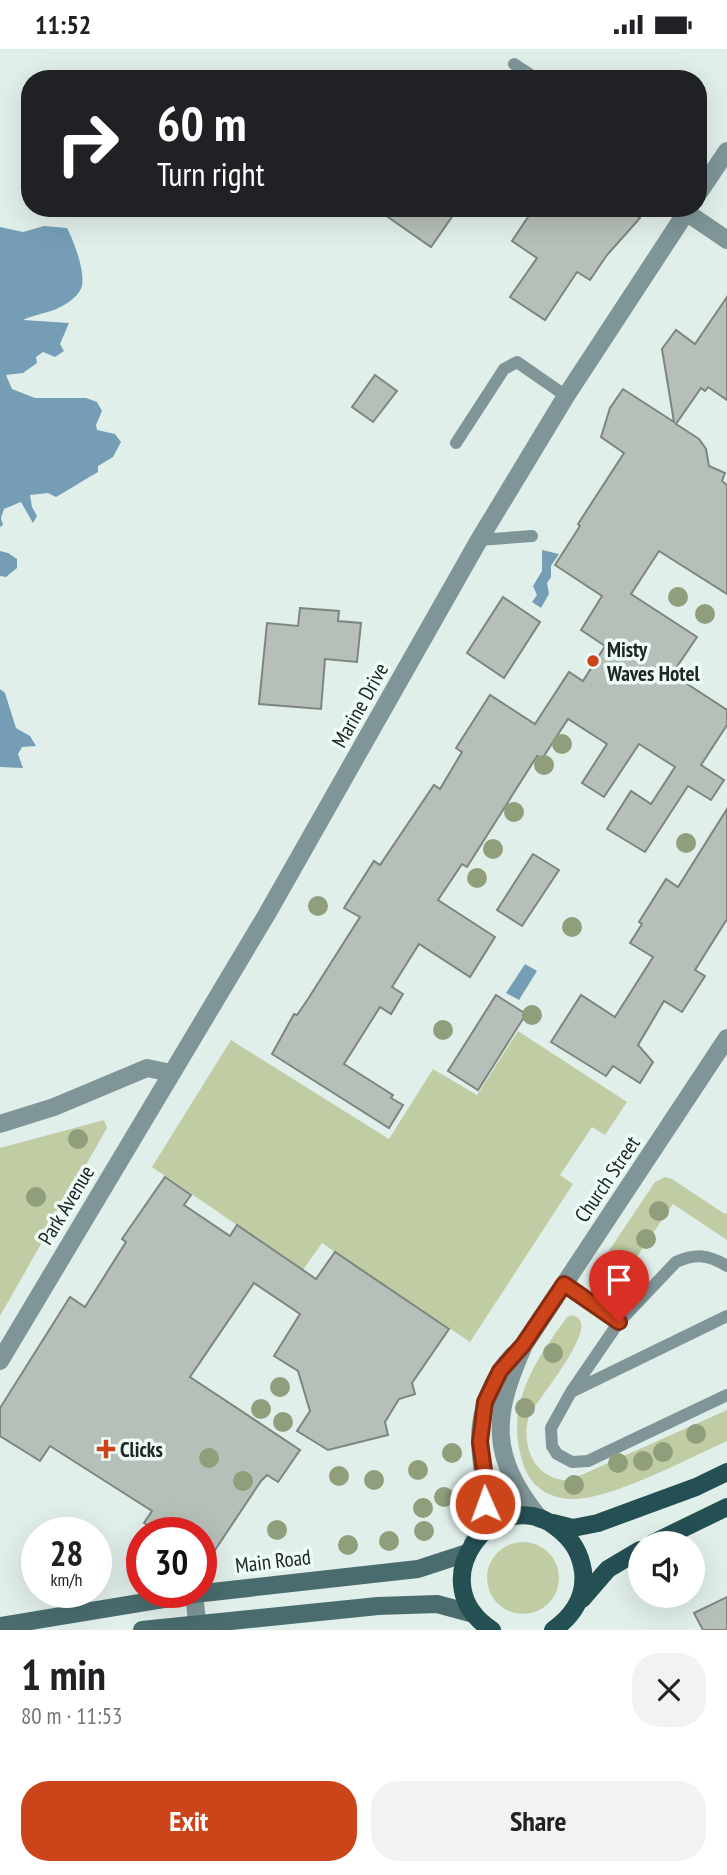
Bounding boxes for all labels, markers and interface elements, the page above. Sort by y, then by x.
text: 11:52 [35,8,91,41]
text: 60 m [157,91,246,155]
icon: right [42,98,133,189]
text: Turn right [157,153,265,195]
place label: Misty Waves Hotel [606,636,700,687]
marker: Misty Waves Hotel [585,653,601,669]
street label: Marine Drive [326,658,394,752]
street label: Church Street [568,1130,646,1227]
street label: Park Avenue [32,1160,100,1250]
pin [589,1250,649,1322]
icon: arrive [600,1261,638,1299]
place label: Clicks [120,1436,163,1463]
marker: Clicks [98,1441,114,1457]
position arrow [448,1467,522,1541]
speed limit sign: 30 [126,1517,217,1608]
text: 28 [50,1530,83,1576]
map controls [628,1531,705,1608]
button: sound [628,1531,705,1608]
street label: Main Road [234,1543,312,1579]
text: km/h [51,1568,82,1591]
text: 1 min [21,1647,106,1702]
button: close [632,1653,706,1727]
text: 80 m · 11:53 [21,1701,122,1730]
button: Exit [21,1781,357,1861]
button: Share [371,1781,706,1861]

